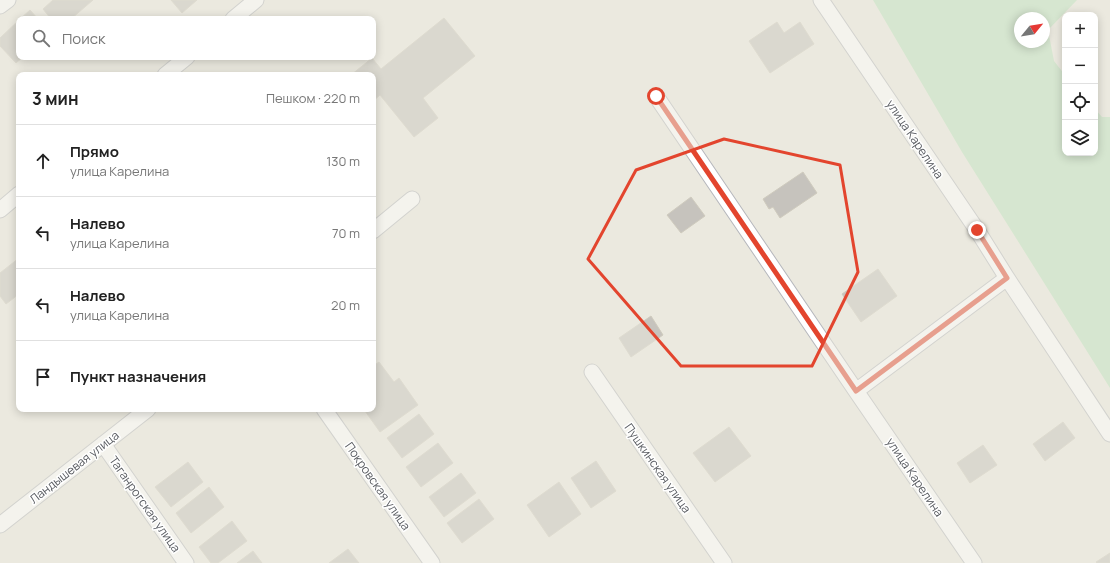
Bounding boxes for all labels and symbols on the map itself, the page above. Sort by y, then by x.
north arrow [1014,12,1050,48]
route start [647,87,665,105]
street label: улица Карелина [882,96,948,182]
route end [968,221,986,239]
street label: Пушкинская улица [621,420,695,516]
street label: Ландышевая улица [26,427,122,507]
street label: улица Карелина [882,434,948,520]
street label: Покровская улица [341,438,415,534]
street label: Таганрогская улица [105,452,185,556]

